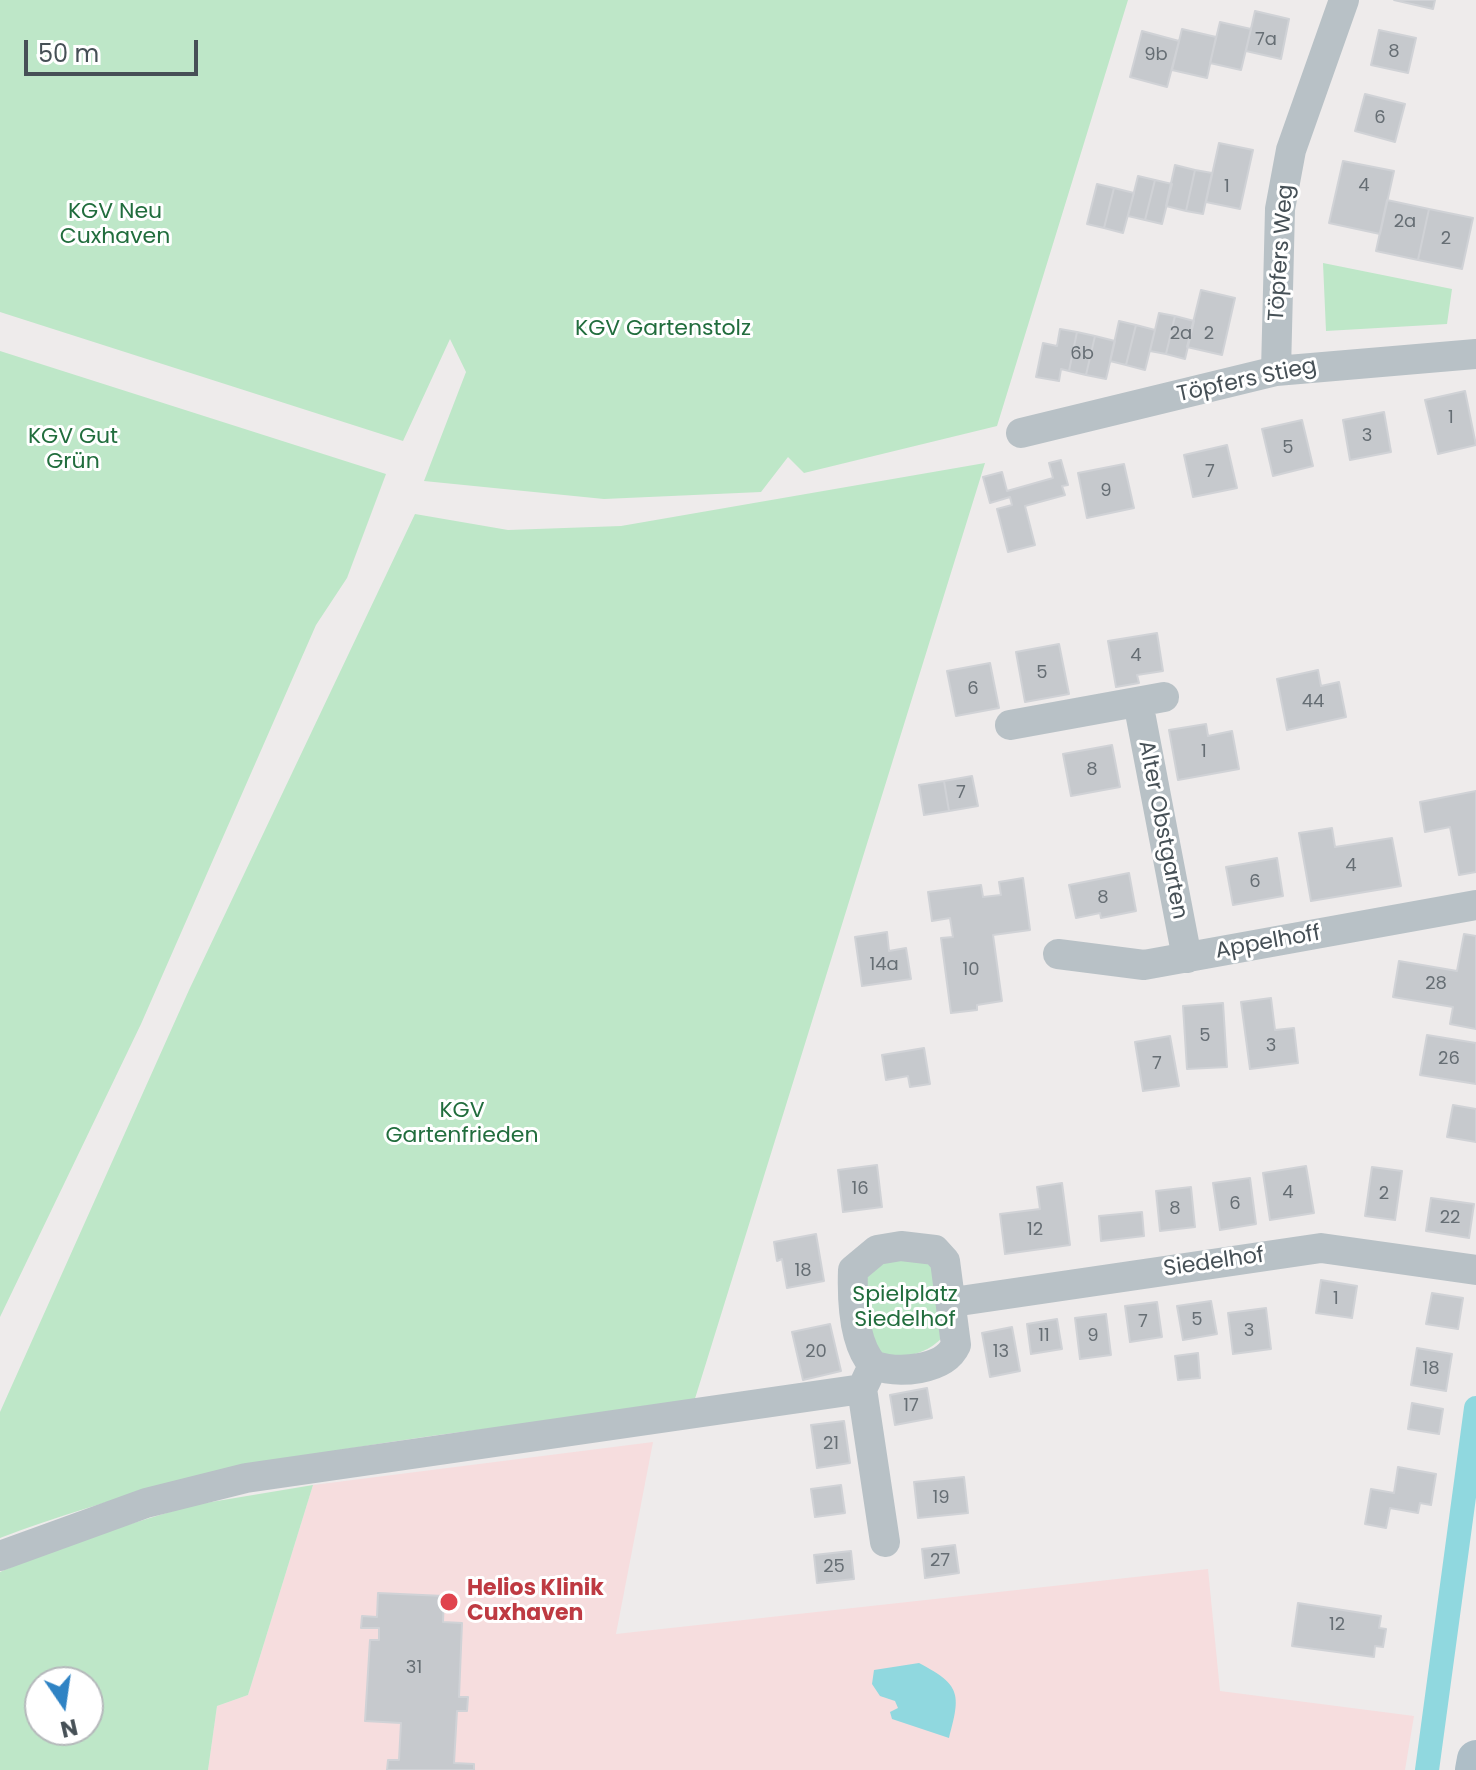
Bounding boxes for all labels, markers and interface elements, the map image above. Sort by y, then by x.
scale bar [28,24,202,74]
house number: 7a [1255,29,1277,51]
text: 50 m [38,37,99,70]
house number: 8 [1388,41,1400,63]
house number: 9b [1144,44,1168,66]
house number: 6 [1374,107,1386,129]
house number: 4 [1358,175,1370,197]
house number: 1 [1224,176,1230,198]
street label: Töpfers Weg [1264,184,1300,322]
park label: KGV Neu Cuxhaven [60,199,170,250]
house number: 2a [1394,211,1416,233]
house number: 2 [1441,228,1451,250]
park label: KGV Gartenstolz [575,316,751,342]
house number: 2a [1170,323,1192,345]
house number: 2 [1204,323,1214,345]
house number: 6b [1070,343,1094,365]
street label: Töpfers Stieg [1175,353,1319,409]
house number: 1 [1448,407,1454,429]
park label: KGV Gut Grün [28,424,118,476]
house number: 3 [1362,425,1372,447]
house number: 5 [1282,437,1294,459]
house number: 7 [1205,461,1215,483]
house number: 9 [1100,480,1112,502]
house number: 4 [1130,645,1142,667]
house number: 5 [1036,662,1048,684]
house number: 6 [967,678,979,700]
house number: 44 [1302,691,1324,713]
street label: Alter Obstgarten [1132,738,1192,922]
house number: 1 [1201,741,1207,763]
house number: 8 [1086,759,1098,781]
house number: 7 [956,782,966,804]
house number: 4 [1345,855,1357,877]
house number: 6 [1249,871,1261,893]
house number: 8 [1097,887,1109,909]
street label: Appelhoff [1213,921,1323,965]
house number: 14a [869,954,899,976]
house number: 10 [962,959,980,981]
house number: 28 [1425,973,1447,995]
house number: 5 [1199,1025,1211,1047]
house number: 3 [1266,1035,1276,1057]
house number: 26 [1438,1048,1460,1070]
house number: 7 [1152,1053,1162,1075]
park label: KGV Gartenfrieden [385,1098,539,1150]
house number: 16 [851,1178,869,1200]
house number: 4 [1282,1182,1294,1204]
house number: 2 [1379,1183,1389,1205]
house number: 6 [1229,1193,1241,1215]
house number: 8 [1169,1198,1181,1220]
house number: 22 [1440,1207,1460,1229]
house number: 12 [1027,1219,1043,1241]
street label: Siedelhof [1162,1243,1266,1283]
house number: 18 [794,1260,812,1282]
park label: Spielplatz Siedelhof [852,1282,958,1334]
house number: 1 [1333,1288,1339,1310]
house number: 5 [1191,1309,1203,1331]
house number: 7 [1138,1311,1148,1333]
house number: 3 [1244,1320,1254,1342]
house number: 11 [1038,1325,1050,1347]
house number: 9 [1087,1325,1099,1347]
house number: 20 [805,1341,827,1363]
house number: 13 [993,1341,1009,1363]
house number: 18 [1422,1358,1440,1380]
house number: 17 [903,1395,919,1417]
house number: 21 [823,1433,839,1455]
house number: 19 [932,1487,950,1509]
house number: 27 [930,1550,950,1572]
house number: 25 [823,1556,845,1578]
place label: Helios Klinik Cuxhaven [467,1576,604,1628]
marker: Helios Klinik Cuxhaven [438,1591,460,1613]
house number: 12 [1329,1614,1345,1636]
house number: 31 [406,1657,422,1679]
north arrow [24,1666,104,1746]
text: N [58,1711,81,1745]

